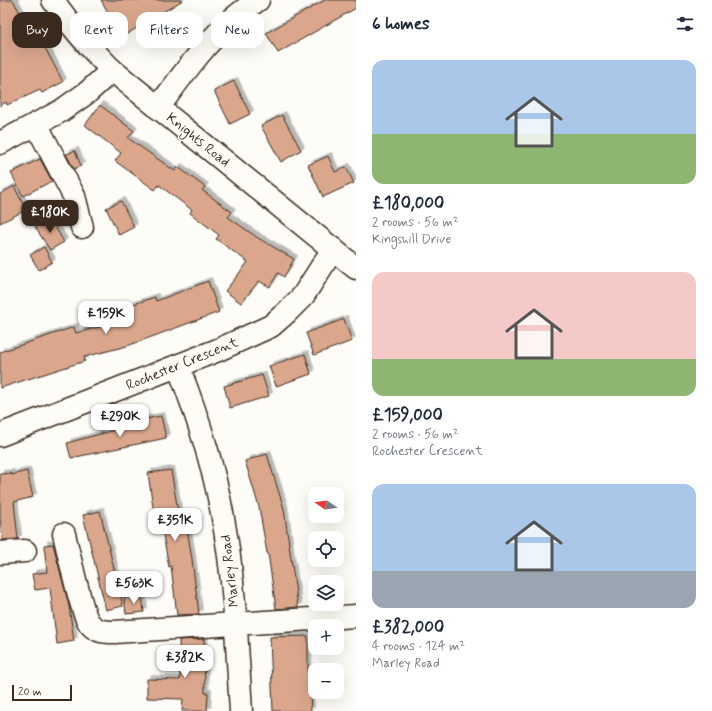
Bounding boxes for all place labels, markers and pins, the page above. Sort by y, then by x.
pin: £180K [22,200,78,234]
pin: £159K [78,301,134,335]
pin: £290K [92,404,148,438]
pin: £351K [147,508,203,542]
pin: £563K [106,571,162,605]
pin: £382K [157,645,213,679]

